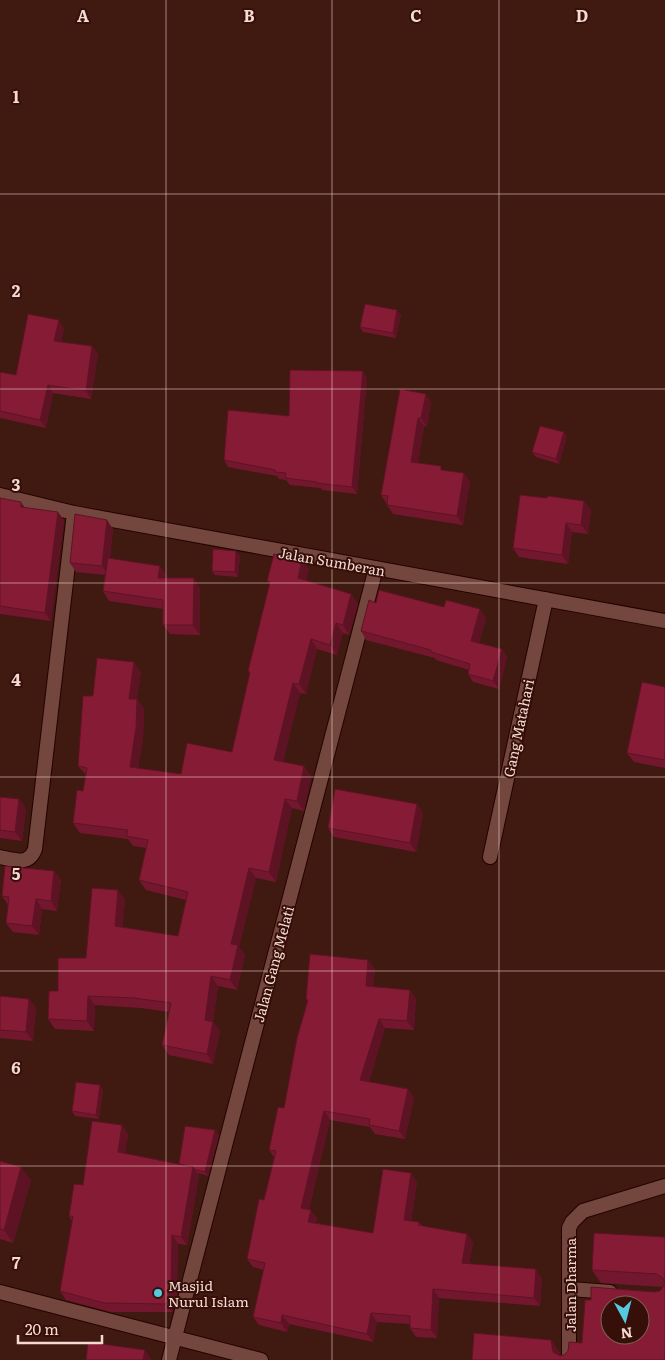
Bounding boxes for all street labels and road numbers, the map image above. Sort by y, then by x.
street label: Jalan Sumberan [277,542,387,580]
street label: Gang Matahari [498,677,538,779]
street label: Jalan Gang Melati [248,903,298,1024]
street label: Jalan Dharma [560,1238,580,1332]

